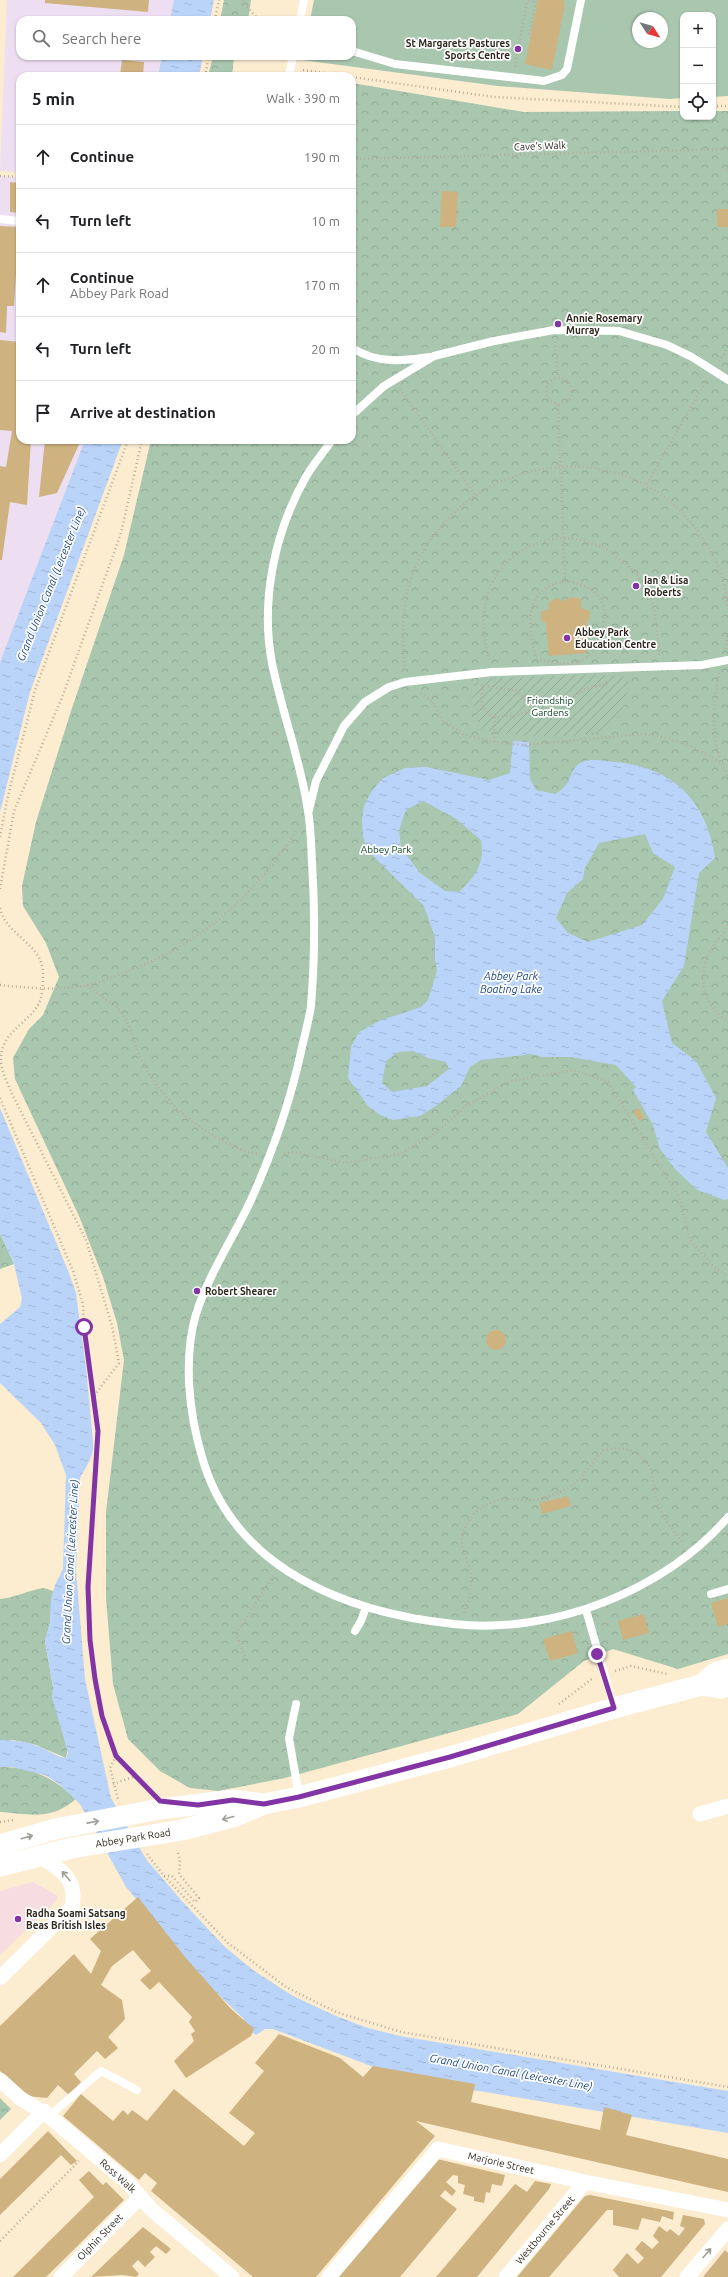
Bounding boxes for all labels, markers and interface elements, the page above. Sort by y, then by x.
north arrow [632,12,668,48]
map controls [680,12,716,120]
button: + [680,12,716,48]
search box [16,16,356,60]
icon: search [30,27,52,49]
text: Search here [62,30,141,47]
place label: St Margarets Pastures Sports Centre [406,38,510,61]
marker: St Margarets Pastures Sports Centre [513,44,523,54]
button: − [680,48,716,84]
button: locate [680,84,716,120]
text: 5 min [32,89,75,108]
text: Walk · 390 m [266,91,340,105]
street label: Cave's Walk [514,140,566,152]
icon: ahead [32,146,54,168]
text: Continue [70,148,134,165]
text: 190 m [304,150,340,164]
icon: left [32,210,54,232]
text: Turn left [70,212,131,229]
text: 10 m [311,214,340,228]
text: Continue [70,269,134,286]
icon: ahead [32,274,54,296]
text: 170 m [304,278,340,292]
text: Abbey Park Road [70,286,169,300]
place label: Annie Rosemary Murray [566,313,643,336]
marker: Annie Rosemary Murray [553,319,563,329]
icon: left [32,338,54,360]
text: Turn left [70,340,131,357]
text: 20 m [311,342,340,356]
icon: arrive [32,402,54,424]
text: Arrive at destination [70,404,216,421]
water label: Grand Union Canal (Leicester Line) [15,505,88,663]
place label: Ian & Lisa Roberts [644,575,688,598]
marker: Ian & Lisa Roberts [631,581,641,591]
place label: Abbey Park Education Centre [575,627,656,650]
marker: Abbey Park Education Centre [562,633,572,643]
park label: Friendship Gardens [527,695,574,718]
park label: Abbey Park [361,844,411,855]
water label: Abbey Park Boating Lake [480,970,543,995]
marker: Robert Shearer [192,1286,202,1296]
place label: Robert Shearer [205,1286,277,1297]
route start [75,1318,93,1336]
water label: Grand Union Canal (Leicester Line) [60,1479,81,1645]
route end [588,1645,606,1663]
one-way arrow [221,1815,234,1822]
one-way arrow [86,1818,99,1826]
street label: Abbey Park Road [95,1827,172,1849]
one-way arrow [21,1833,34,1840]
one-way arrow [61,1871,70,1882]
place label: Radha Soami Satsang Beas British Isles [26,1908,126,1931]
marker: Radha Soami Satsang Beas British Isles [13,1914,23,1924]
water label: Grand Union Canal (Leicester Line) [429,2052,593,2093]
street label: Marjorie Street [467,2150,535,2176]
street label: Ross Walk [98,2157,138,2195]
street label: Westbourne Street [513,2194,577,2266]
street label: Olphin Street [75,2211,125,2263]
one-way arrow [703,2248,712,2258]

